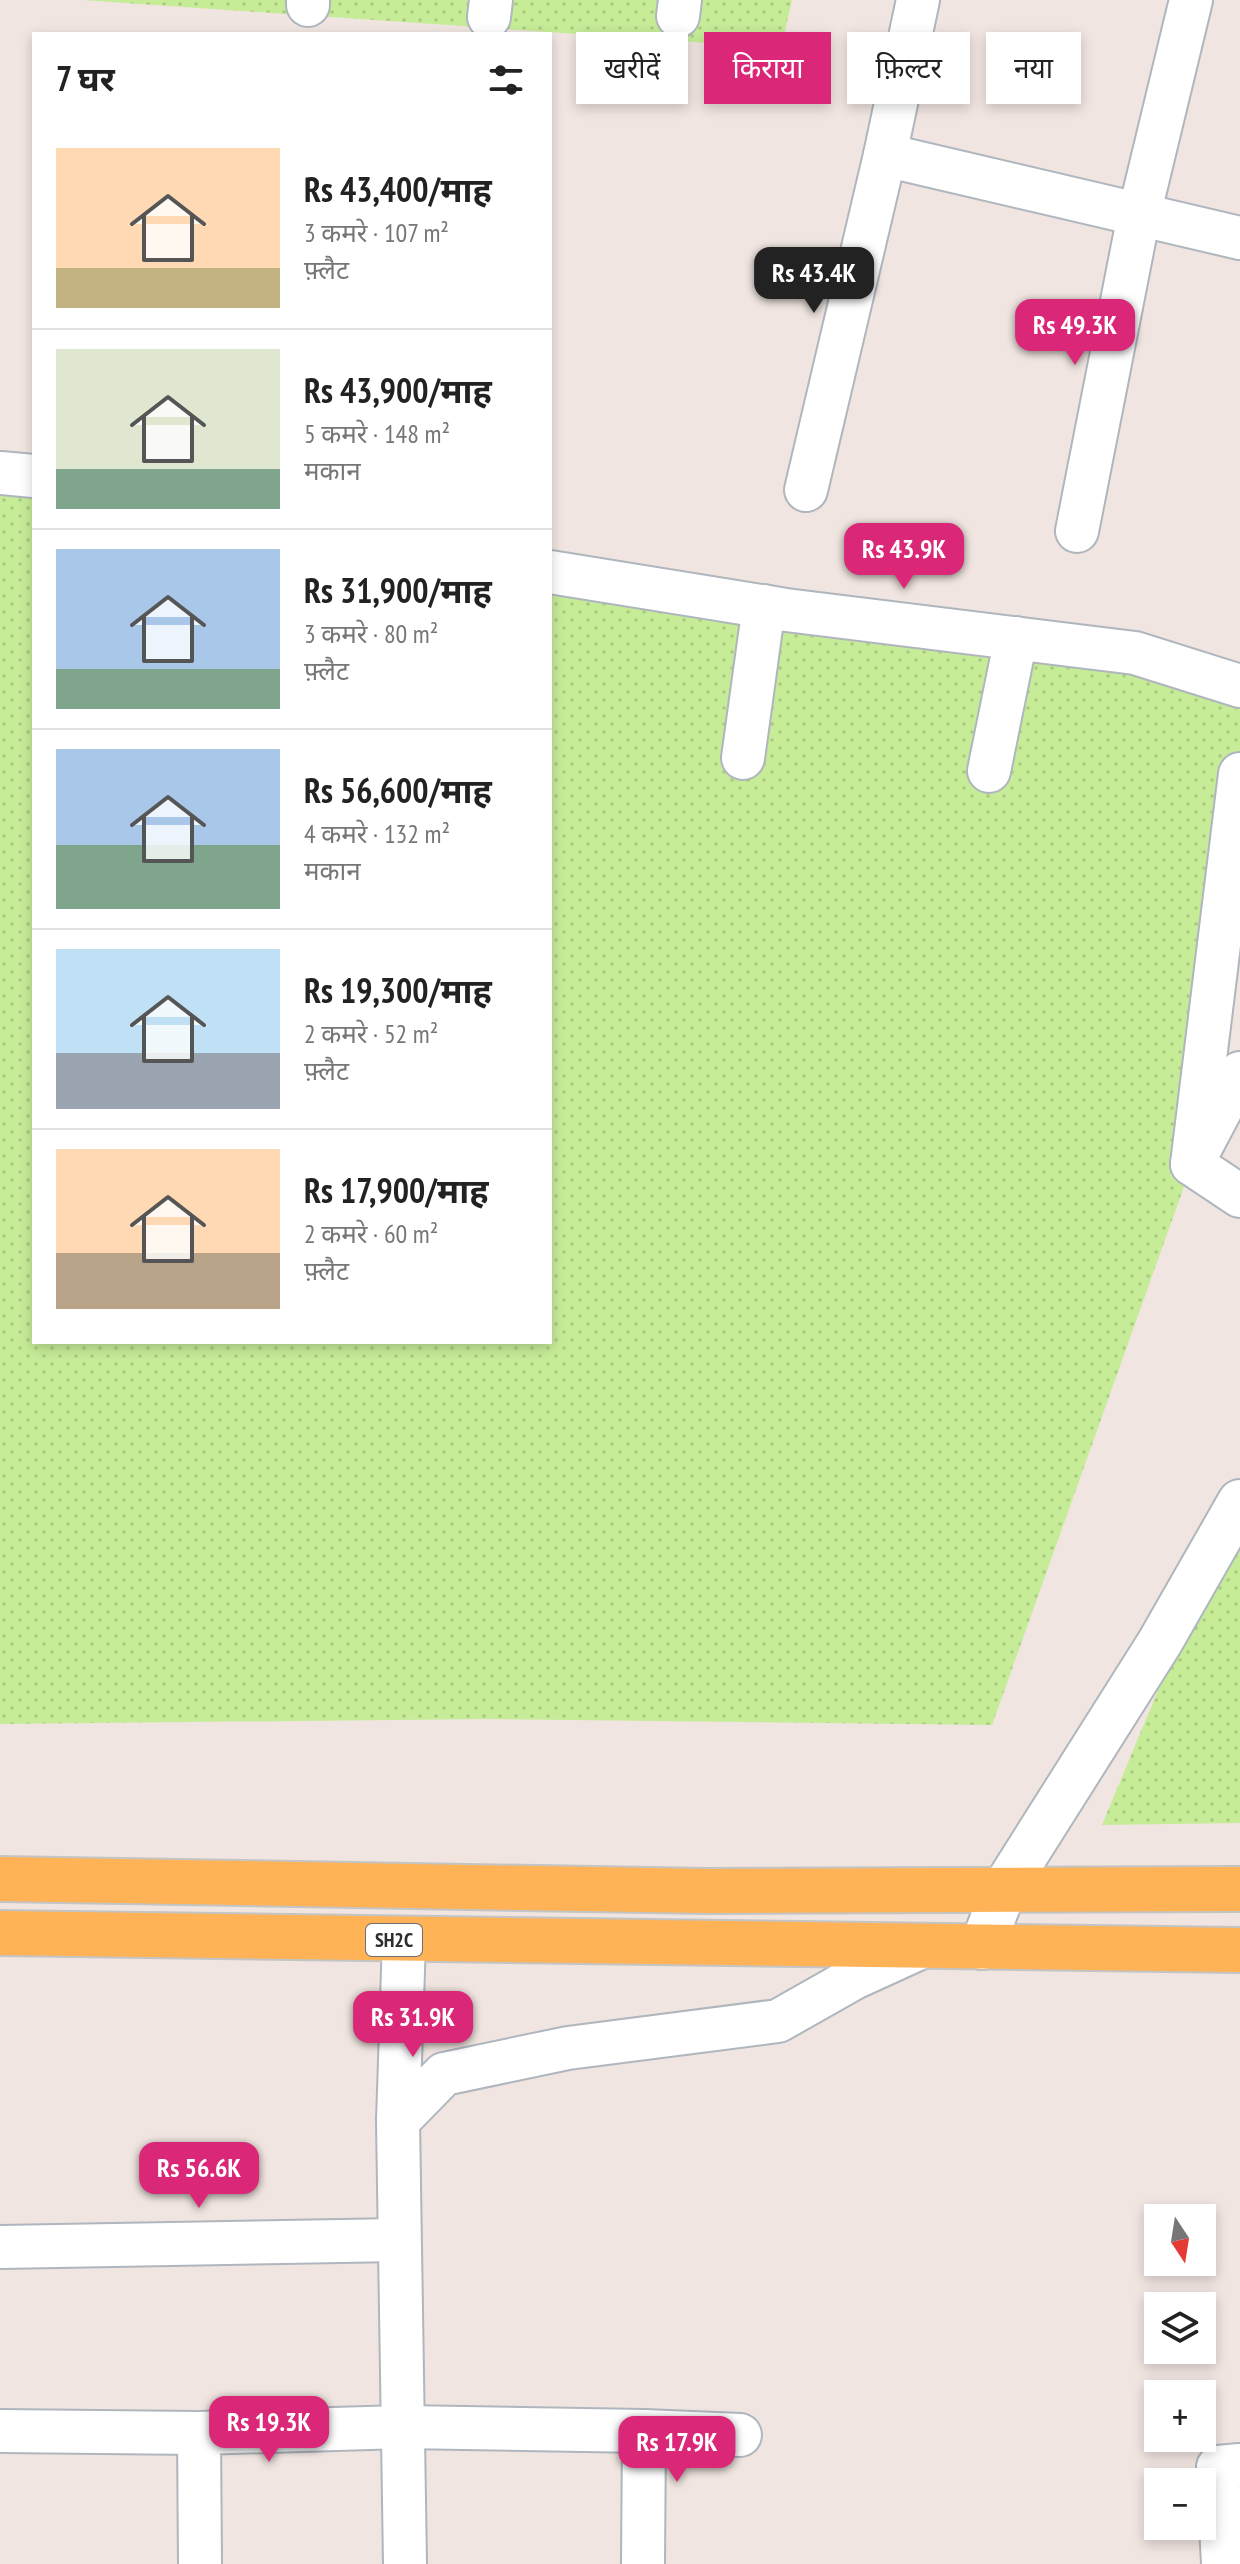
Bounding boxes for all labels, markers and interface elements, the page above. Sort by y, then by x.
chip: खरीदें [576,32,688,104]
chip: किराया [704,32,831,104]
chip: फ़िल्टर [847,32,970,104]
chip: नया [986,32,1081,104]
text: 7 घर [56,56,115,100]
icon: filters [484,58,528,102]
text: Rs 43,400/माह [304,167,492,211]
icon: home [120,180,216,276]
text: 3 कमरे · 107 m² [304,216,449,249]
pin: Rs 43.4K [731,247,897,315]
text: फ़्लैट [304,253,349,286]
text: Rs 43.4K [772,256,856,289]
pin: Rs 49.3K [992,299,1158,367]
text: Rs 49.3K [1033,308,1117,341]
text: Rs 43,900/माह [304,368,492,412]
icon: home [120,381,216,477]
text: 5 कमरे · 148 m² [304,417,450,450]
text: मकान [304,454,361,487]
pin: Rs 43.9K [821,523,987,591]
text: Rs 43.9K [862,532,946,565]
text: Rs 31,900/माह [304,568,492,612]
icon: home [120,581,216,677]
text: 3 कमरे · 80 m² [304,617,438,650]
text: फ़्लैट [304,654,349,687]
text: Rs 56,600/माह [304,768,492,812]
icon: home [120,781,216,877]
text: 4 कमरे · 132 m² [304,817,450,850]
text: मकान [304,854,361,887]
text: Rs 19,300/माह [304,968,492,1012]
icon: home [120,981,216,1077]
text: 2 कमरे · 52 m² [304,1017,438,1050]
text: फ़्लैट [304,1054,349,1087]
text: Rs 17,900/माह [304,1168,488,1212]
icon: home [120,1181,216,1277]
text: 2 कमरे · 60 m² [304,1217,438,1250]
text: फ़्लैट [304,1254,349,1287]
road number: SH2C [366,1924,422,1956]
pin: Rs 31.9K [330,1991,496,2059]
text: Rs 31.9K [371,2000,455,2033]
pin: Rs 56.6K [116,2142,282,2210]
text: Rs 56.6K [157,2151,241,2184]
north arrow [1144,2204,1216,2276]
map controls [1144,2204,1216,2540]
button: layers [1144,2292,1216,2364]
button: + [1144,2380,1216,2452]
pin: Rs 19.3K [186,2396,352,2464]
text: Rs 19.3K [227,2405,311,2438]
pin: Rs 17.9K [594,2416,760,2484]
text: Rs 17.9K [636,2425,718,2458]
button: − [1144,2468,1216,2540]

